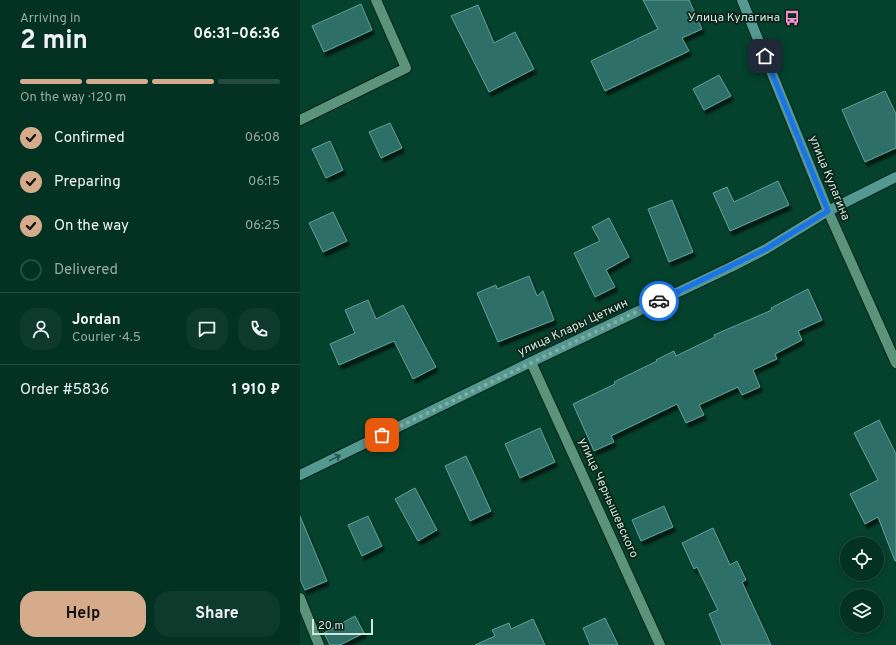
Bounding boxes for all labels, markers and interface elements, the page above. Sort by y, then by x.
bus stop icon: Улица Кулагина [783,9,801,27]
place label: Улица Кулагина [688,10,780,26]
text: Arriving in [20,11,81,27]
text: 2 min [20,25,88,58]
text: 06:31–06:36 [193,25,280,44]
pin [748,39,782,73]
icon: home [754,45,776,67]
text: On the way · 120 m [20,90,126,106]
icon: check [20,127,42,149]
text: Confirmed [54,129,125,148]
text: 06:08 [245,130,280,146]
street label: улица Кулагина [805,133,853,223]
icon: check [20,171,42,193]
text: Preparing [54,173,121,192]
text: 06:15 [248,174,280,190]
icon: check [20,215,42,237]
text: On the way [54,217,129,236]
text: 06:25 [245,218,280,234]
text: Delivered [54,261,118,280]
courier [639,281,679,321]
icon: car [648,290,670,312]
street label: улица Клары Цеткин [515,295,631,361]
button: person [20,308,62,350]
button: chat [186,308,228,350]
button: phone [238,308,280,350]
text: Jordan [72,311,121,330]
text: Courier · 4.5 [72,330,141,346]
text: Order #5836 [20,381,109,400]
text: 1 910 ₽ [232,381,280,400]
pin [365,418,399,452]
icon: bag [371,424,393,446]
street label: улица Чернышевского [574,435,642,561]
one-way arrow [329,454,341,461]
map controls [840,537,884,633]
button: locate [840,537,884,581]
button: layers [840,589,884,633]
button: Help [20,591,146,637]
button: Share [154,591,280,637]
scale bar [312,617,373,636]
text: 20 m [318,619,344,633]

